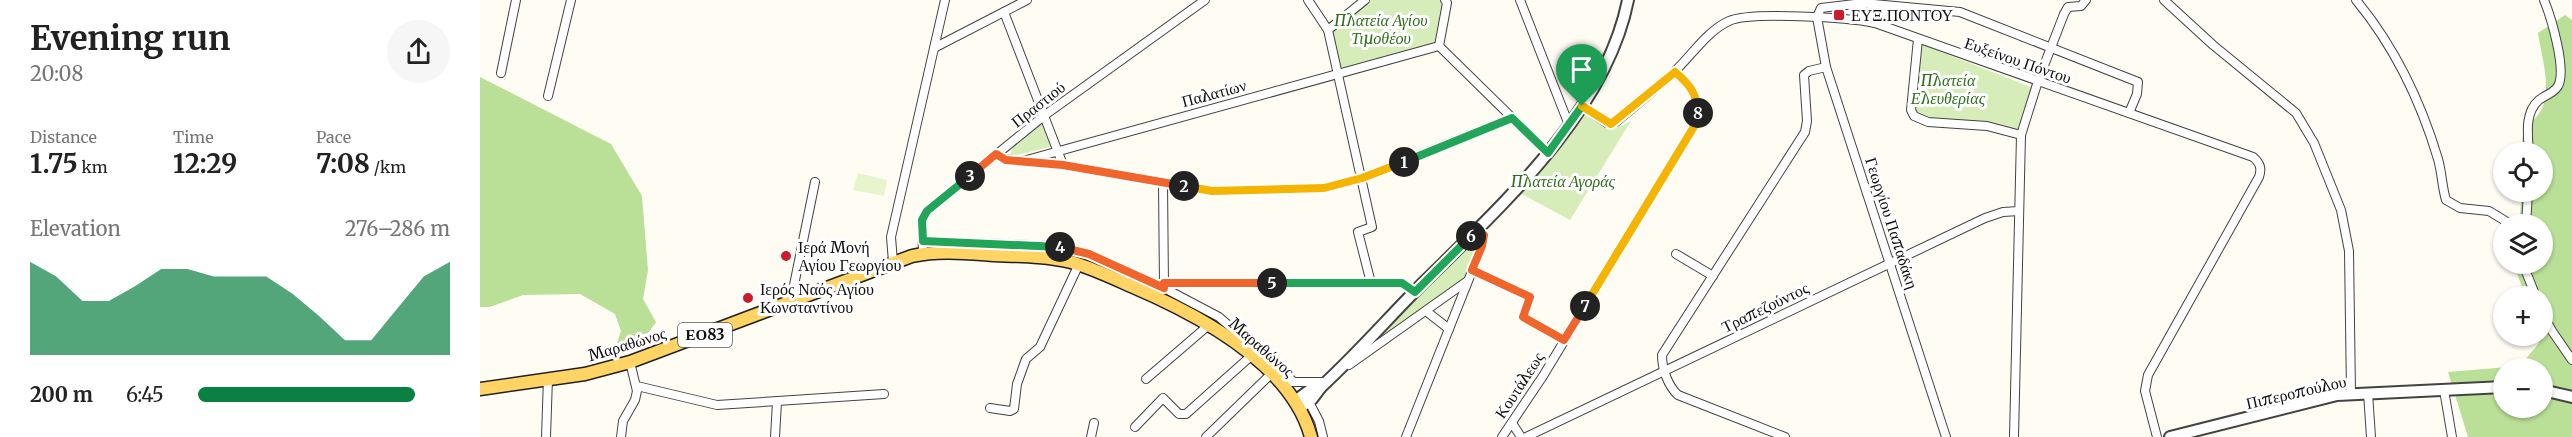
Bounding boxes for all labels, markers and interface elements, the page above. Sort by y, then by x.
place label: ΕΥΞ.ΠΟΝΤΟΥ [1851,5,1954,25]
marker: ΕΥΞ.ΠΟΝΤΟΥ [1832,8,1846,22]
park label: Πλατεία Αγίου Τιμοθέου [1334,10,1428,48]
text: Evening run [30,18,230,59]
button: share [387,20,450,83]
street label: Ευξείνου Πόντου [1962,32,2074,88]
pin [1556,44,1607,106]
icon: arrive [1565,53,1598,86]
text: 20:08 [30,61,83,86]
park label: Πλατεία Ελευθερίας [1910,70,1986,108]
street label: Παλατίων [1179,75,1249,111]
street label: Πραστιού [1007,77,1069,131]
pin: 8 [1683,98,1713,128]
text: 8 [1693,103,1703,123]
text: Distance [30,127,97,147]
text: Time [173,127,214,147]
text: Pace [316,127,351,147]
map controls [2493,142,2553,418]
button: locate [2493,142,2553,202]
text: 1.75 [30,147,78,180]
text: 12:29 [173,147,237,180]
text: 7:08 [316,147,370,180]
pin: 1 [1389,147,1419,177]
text: 1 [1400,152,1408,172]
street label: Γεωργίου Παπαδάκη [1861,155,1923,291]
text: km [78,157,108,177]
text: /km [370,157,406,177]
pin: 3 [955,161,985,191]
text: 3 [965,166,975,186]
pin: 2 [1169,171,1199,201]
park label: Πλατεία Αγοράς [1511,171,1616,191]
text: 2 [1179,176,1189,196]
button: layers [2493,214,2553,274]
text: Elevation [30,216,121,241]
text: 276–286 m [345,216,450,241]
pin: 6 [1456,221,1486,251]
text: 6 [1466,226,1476,246]
pin: 4 [1045,232,1075,262]
place label: Ιερά Μονή Αγίου Γεωργίου [798,237,901,275]
text: 4 [1055,237,1065,257]
marker: Ιερά Μονή Αγίου Γεωργίου [779,249,793,263]
pin: 5 [1257,268,1287,298]
text: 5 [1267,273,1277,293]
street label: Τραπεζούντος [1718,277,1812,337]
place label: Ιερός Ναός Αγίου Κωνσταντίνου [760,279,874,317]
button: + [2493,286,2553,346]
marker: Ιερός Ναός Αγίου Κωνσταντίνου [741,291,755,305]
pin: 7 [1570,291,1600,321]
text: 7 [1580,296,1590,316]
street label: Μαραθώνος [1225,313,1299,381]
street label: Μαραθώνος [586,322,669,365]
road number: ΕΟ83 [678,323,732,347]
street label: Κουτάλεως [1490,347,1548,422]
button: − [2493,358,2553,418]
street label: Πιπεροπούλου [2244,371,2348,413]
text: 200 m [30,382,93,407]
text: 6:45 [126,382,164,407]

